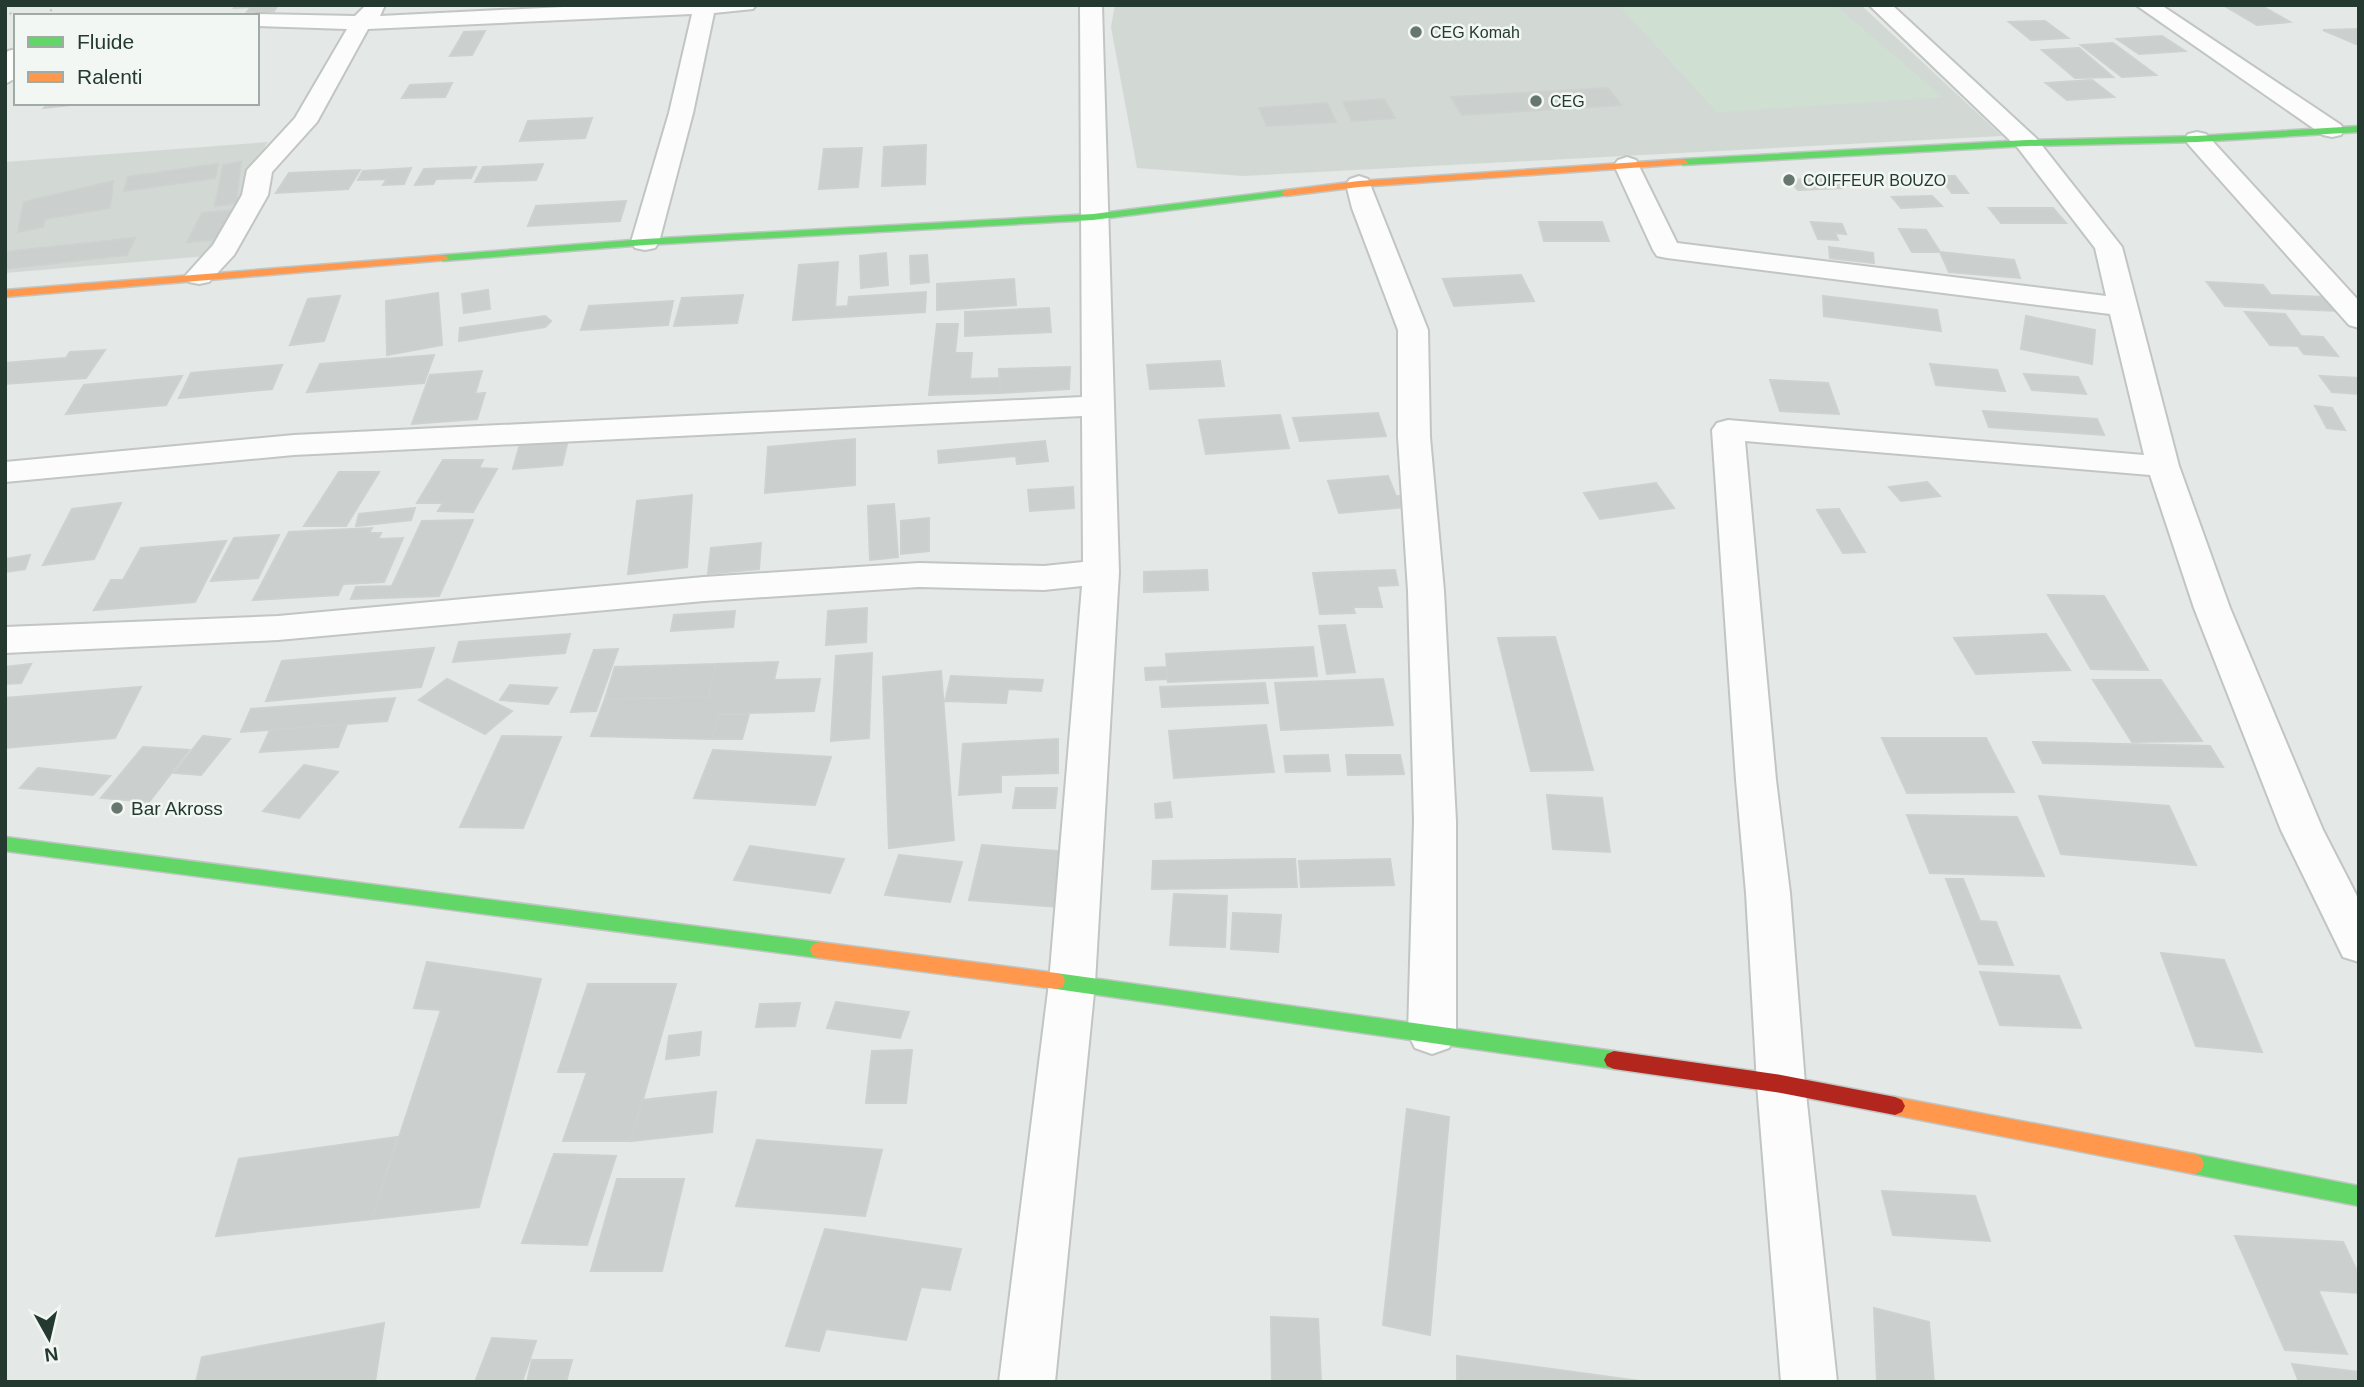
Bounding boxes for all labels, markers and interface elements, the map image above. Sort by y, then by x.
legend [14,14,259,105]
marker: CEG Komah [1408,24,1424,40]
place label: CEG Komah [1430,24,1520,41]
text: Fluide [77,30,134,53]
text: Ralenti [77,65,142,88]
marker: CEG [1528,93,1544,109]
place label: CEG [1550,93,1585,110]
marker: COIFFEUR BOUZO [1781,172,1797,188]
place label: COIFFEUR BOUZO [1803,172,1946,189]
place label: Bar Akross [131,798,223,819]
marker: Bar Akross [109,800,125,816]
north arrow [14,1303,84,1373]
text: N [43,1343,60,1366]

